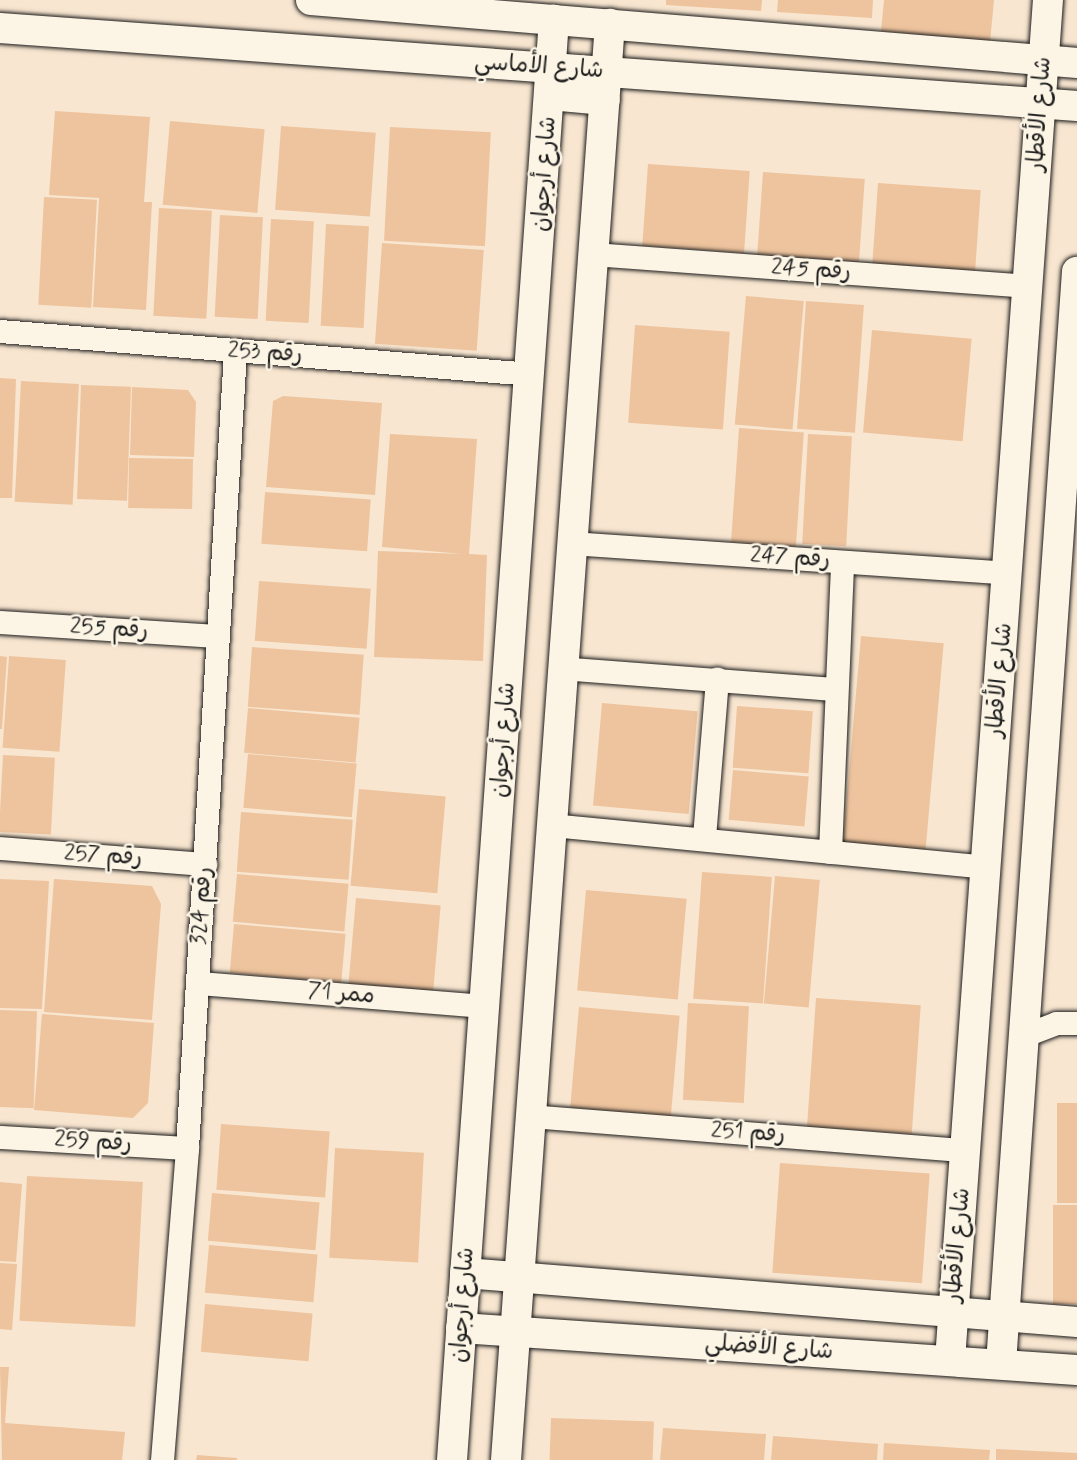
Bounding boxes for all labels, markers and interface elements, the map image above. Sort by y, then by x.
street label: شارع الأماسي [473,49,605,85]
street label: شارع الأقطار [1022,56,1058,172]
street label: شارع أرجوان [527,115,563,233]
street label: رقم 245 [770,253,852,287]
street label: رقم 253 [227,337,303,369]
street label: رقم 247 [749,541,831,575]
street label: رقم 255 [69,612,149,646]
street label: شارع الأقطار [981,622,1019,738]
street label: شارع أرجوان [486,681,522,799]
street label: رقم 257 [63,839,143,873]
street label: رقم 324 [186,866,218,946]
street label: ممر 71 [306,977,376,1011]
street label: رقم 251 [710,1117,786,1149]
street label: رقم 259 [53,1126,133,1158]
street label: شارع الأقطار [939,1187,977,1303]
street label: شارع أرجوان [445,1246,481,1364]
street label: شارع الأفضلي [704,1330,834,1366]

